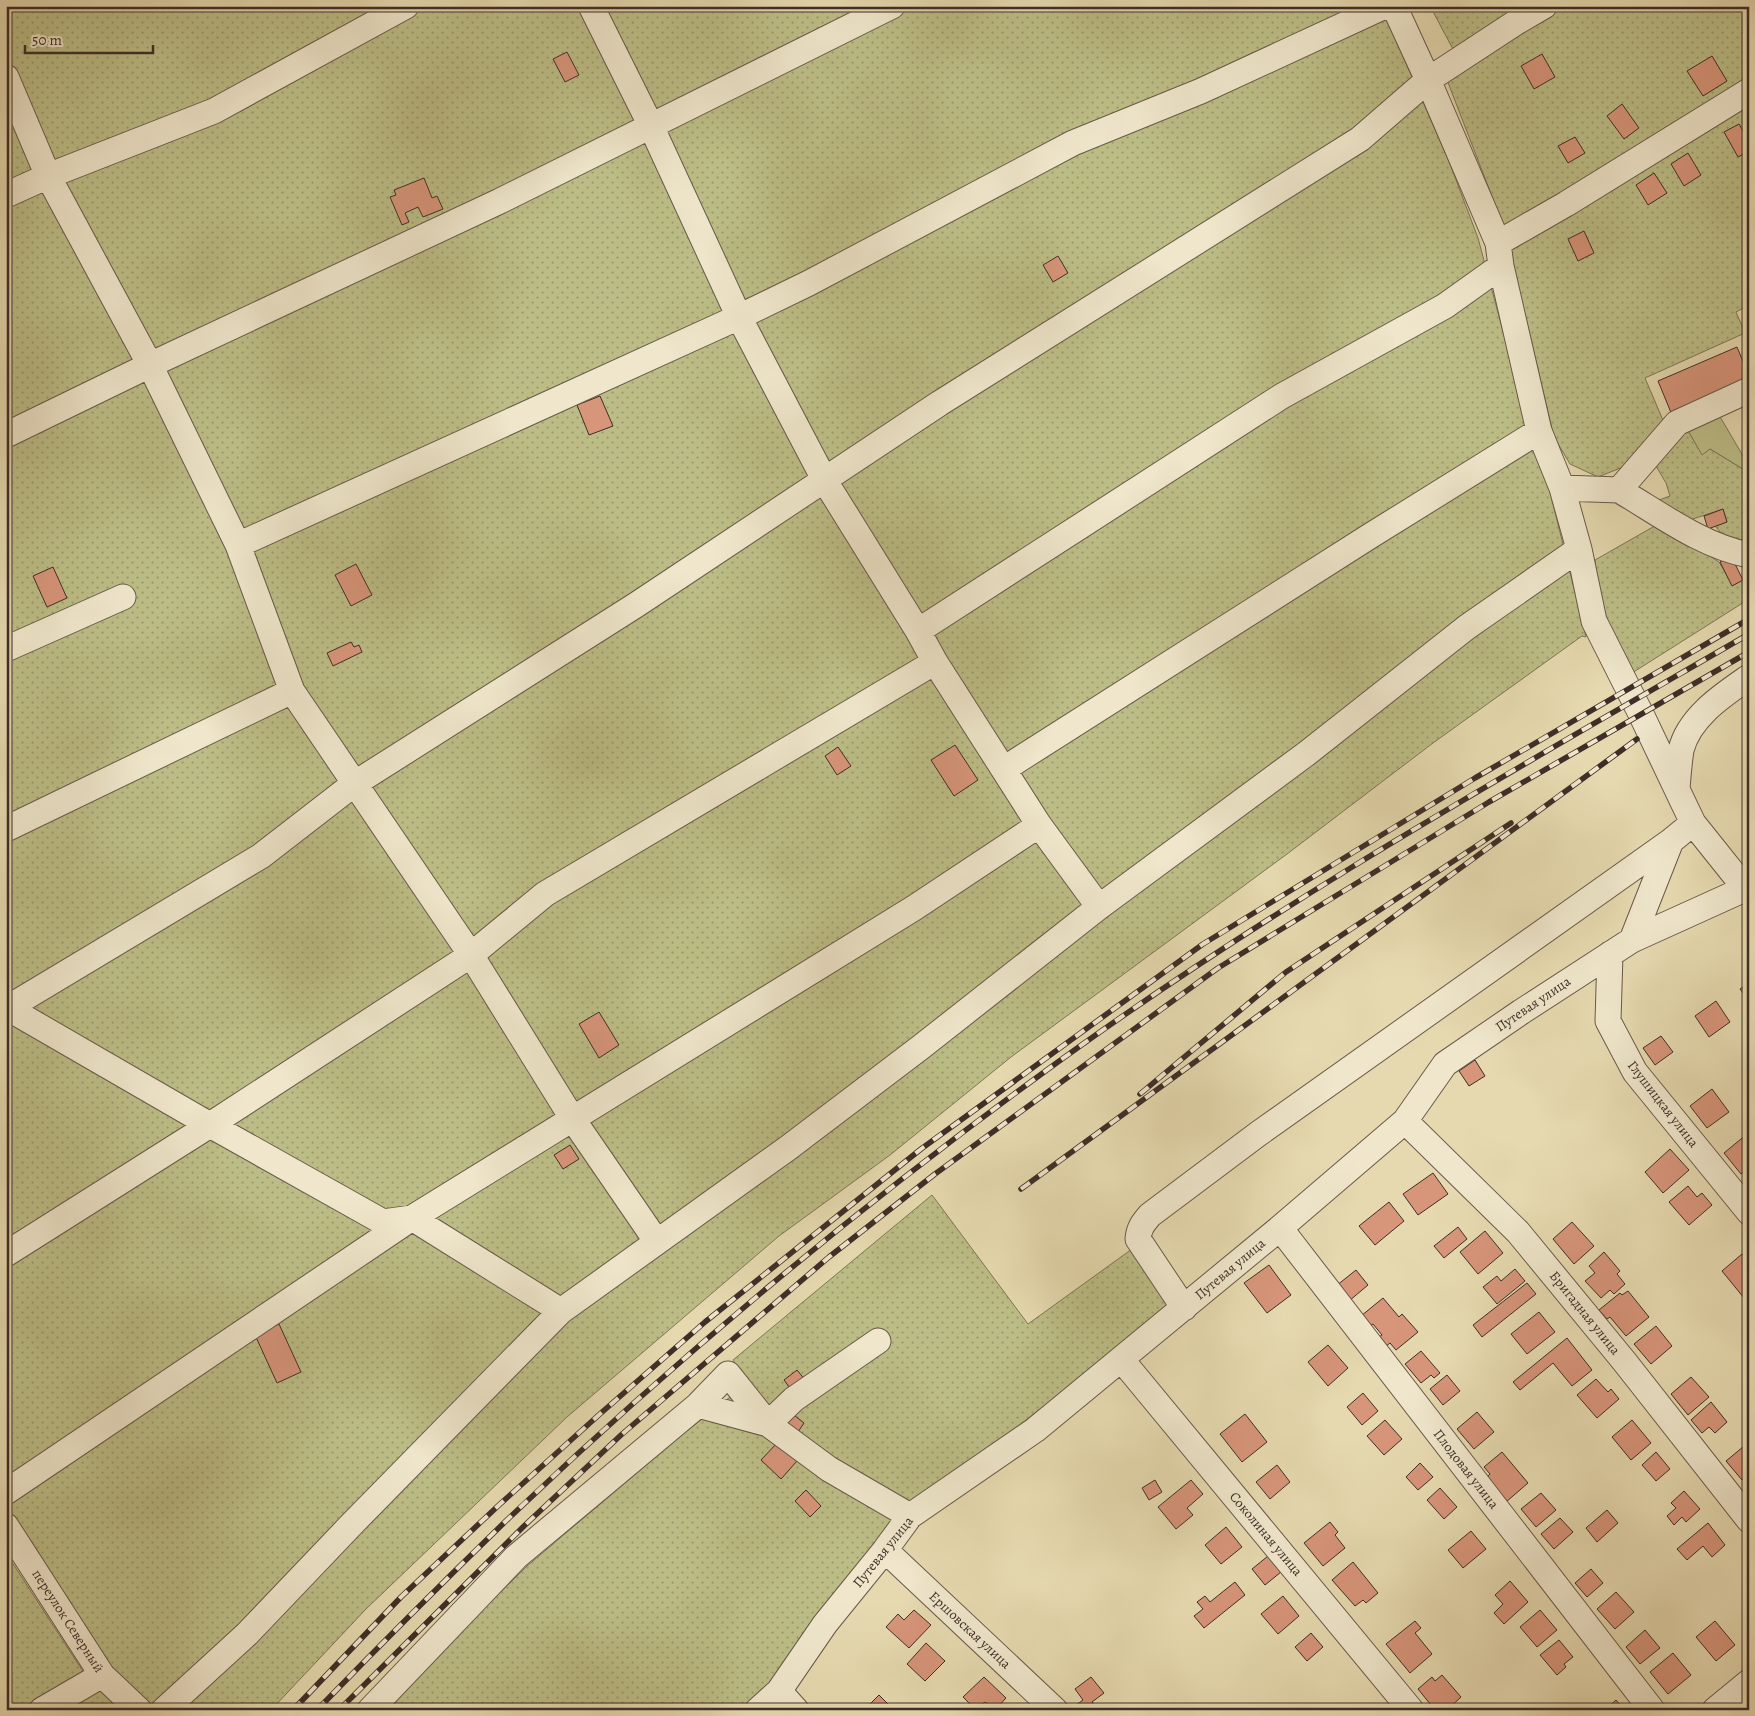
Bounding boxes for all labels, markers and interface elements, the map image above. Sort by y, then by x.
scale bar [25,22,152,54]
text: 50 m [32,30,62,50]
street label: Путевая улица [1492,972,1575,1036]
street label: Глушицкая улица [1623,1057,1703,1152]
street label: Путевая улица [1191,1233,1270,1304]
street label: Бригадная улица [1545,1267,1625,1359]
street label: Плодовая улица [1429,1425,1503,1513]
street label: Соколиная улица [1225,1488,1307,1581]
street label: Путевая улица [848,1512,918,1592]
street label: переулок Северный [27,1566,109,1676]
street label: Ершовская улица [925,1587,1015,1673]

